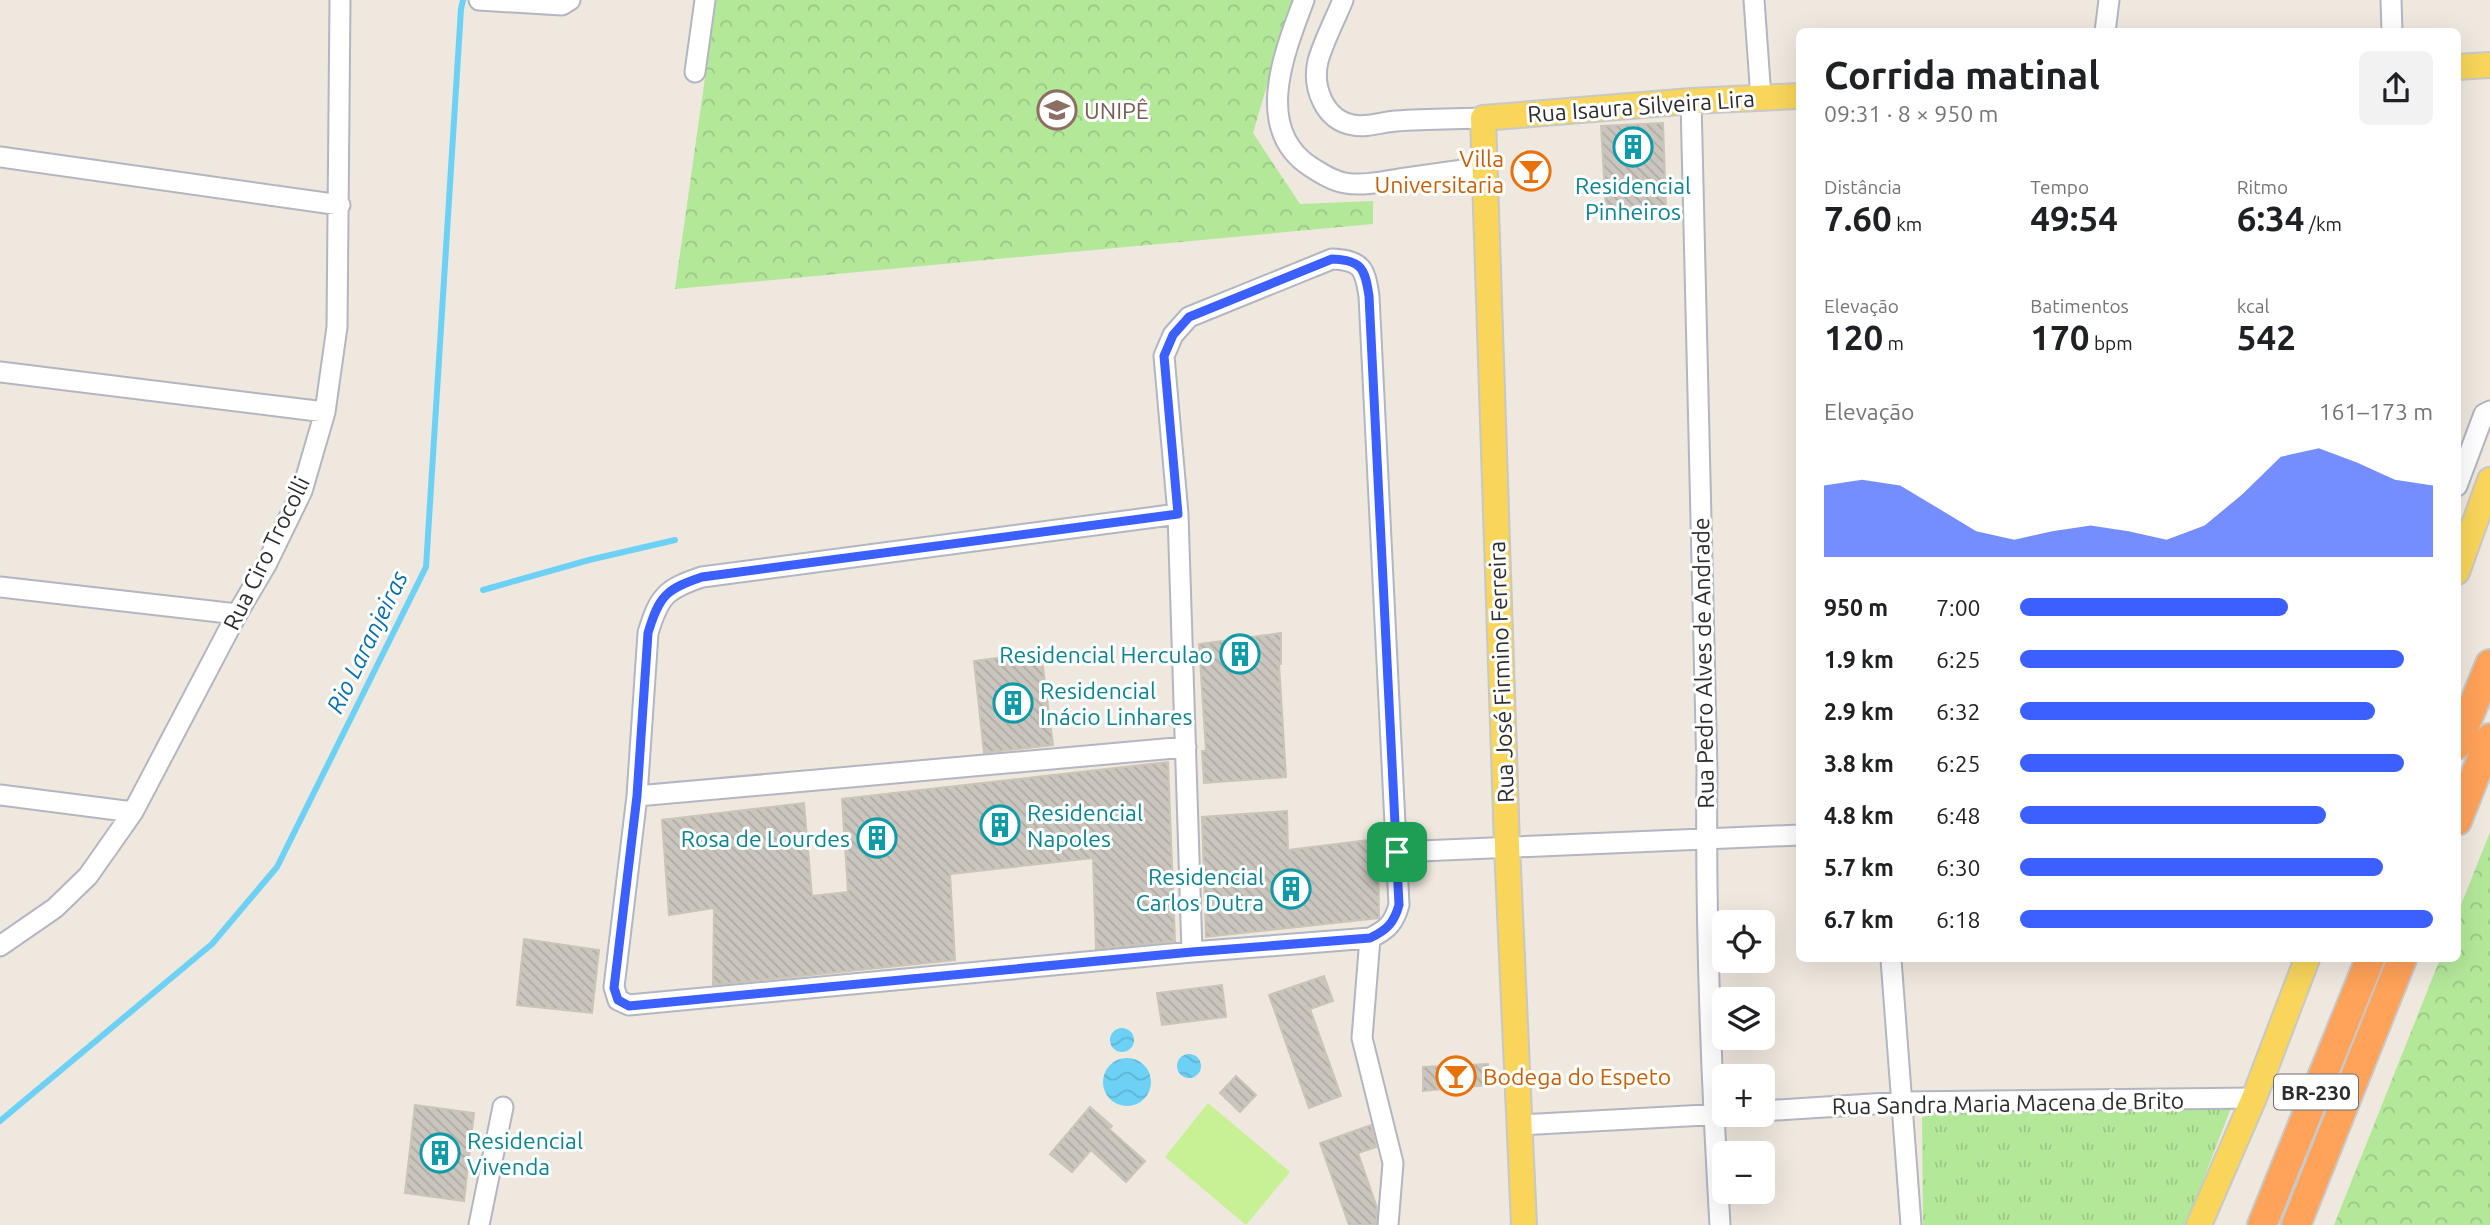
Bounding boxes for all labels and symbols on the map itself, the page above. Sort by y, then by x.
street label: Rua Isaura Silveira Lira [1526,86,1756,126]
school or university icon: UNIPÊ [1036,89,1078,131]
place label: UNIPÊ [1084,97,1149,123]
building icon: Residencial Pinheiros [1612,126,1654,168]
place label: Villa Universitaria [1375,146,1504,197]
bar icon: Villa Universitaria [1510,150,1552,192]
place label: Residencial Pinheiros [1575,173,1691,224]
street label: Rua Ciro Trocolli [218,472,314,634]
street label: Rua Pedro Alves de Andrade [1688,517,1718,809]
street label: Rua José Firmino Ferreira [1484,541,1518,803]
water label: Rio Laranjeiras [321,567,413,717]
building icon: Residencial Herculao [1219,633,1261,675]
place label: Residencial Herculao [999,642,1213,667]
place label: Residencial Inácio Linhares [1040,678,1193,729]
building icon: Residencial Inácio Linhares [992,682,1034,724]
place label: Residencial Napoles [1027,800,1143,851]
building icon: Residencial Napoles [979,804,1021,846]
building icon: Rosa de Lourdes [856,817,898,859]
pin [1367,822,1427,882]
place label: Rosa de Lourdes [681,826,850,851]
place label: Residencial Carlos Dutra [1136,864,1264,915]
building icon: Residencial Carlos Dutra [1270,868,1312,910]
bar icon: Bodega do Espeto [1435,1055,1477,1097]
place label: Bodega do Espeto [1483,1064,1671,1089]
road number: BR-230 [2274,1074,2358,1110]
street label: Rua Sandra Maria Macena de Brito [1832,1087,2184,1119]
place label: Residencial Vivenda [467,1128,583,1179]
building icon: Residencial Vivenda [419,1132,461,1174]

